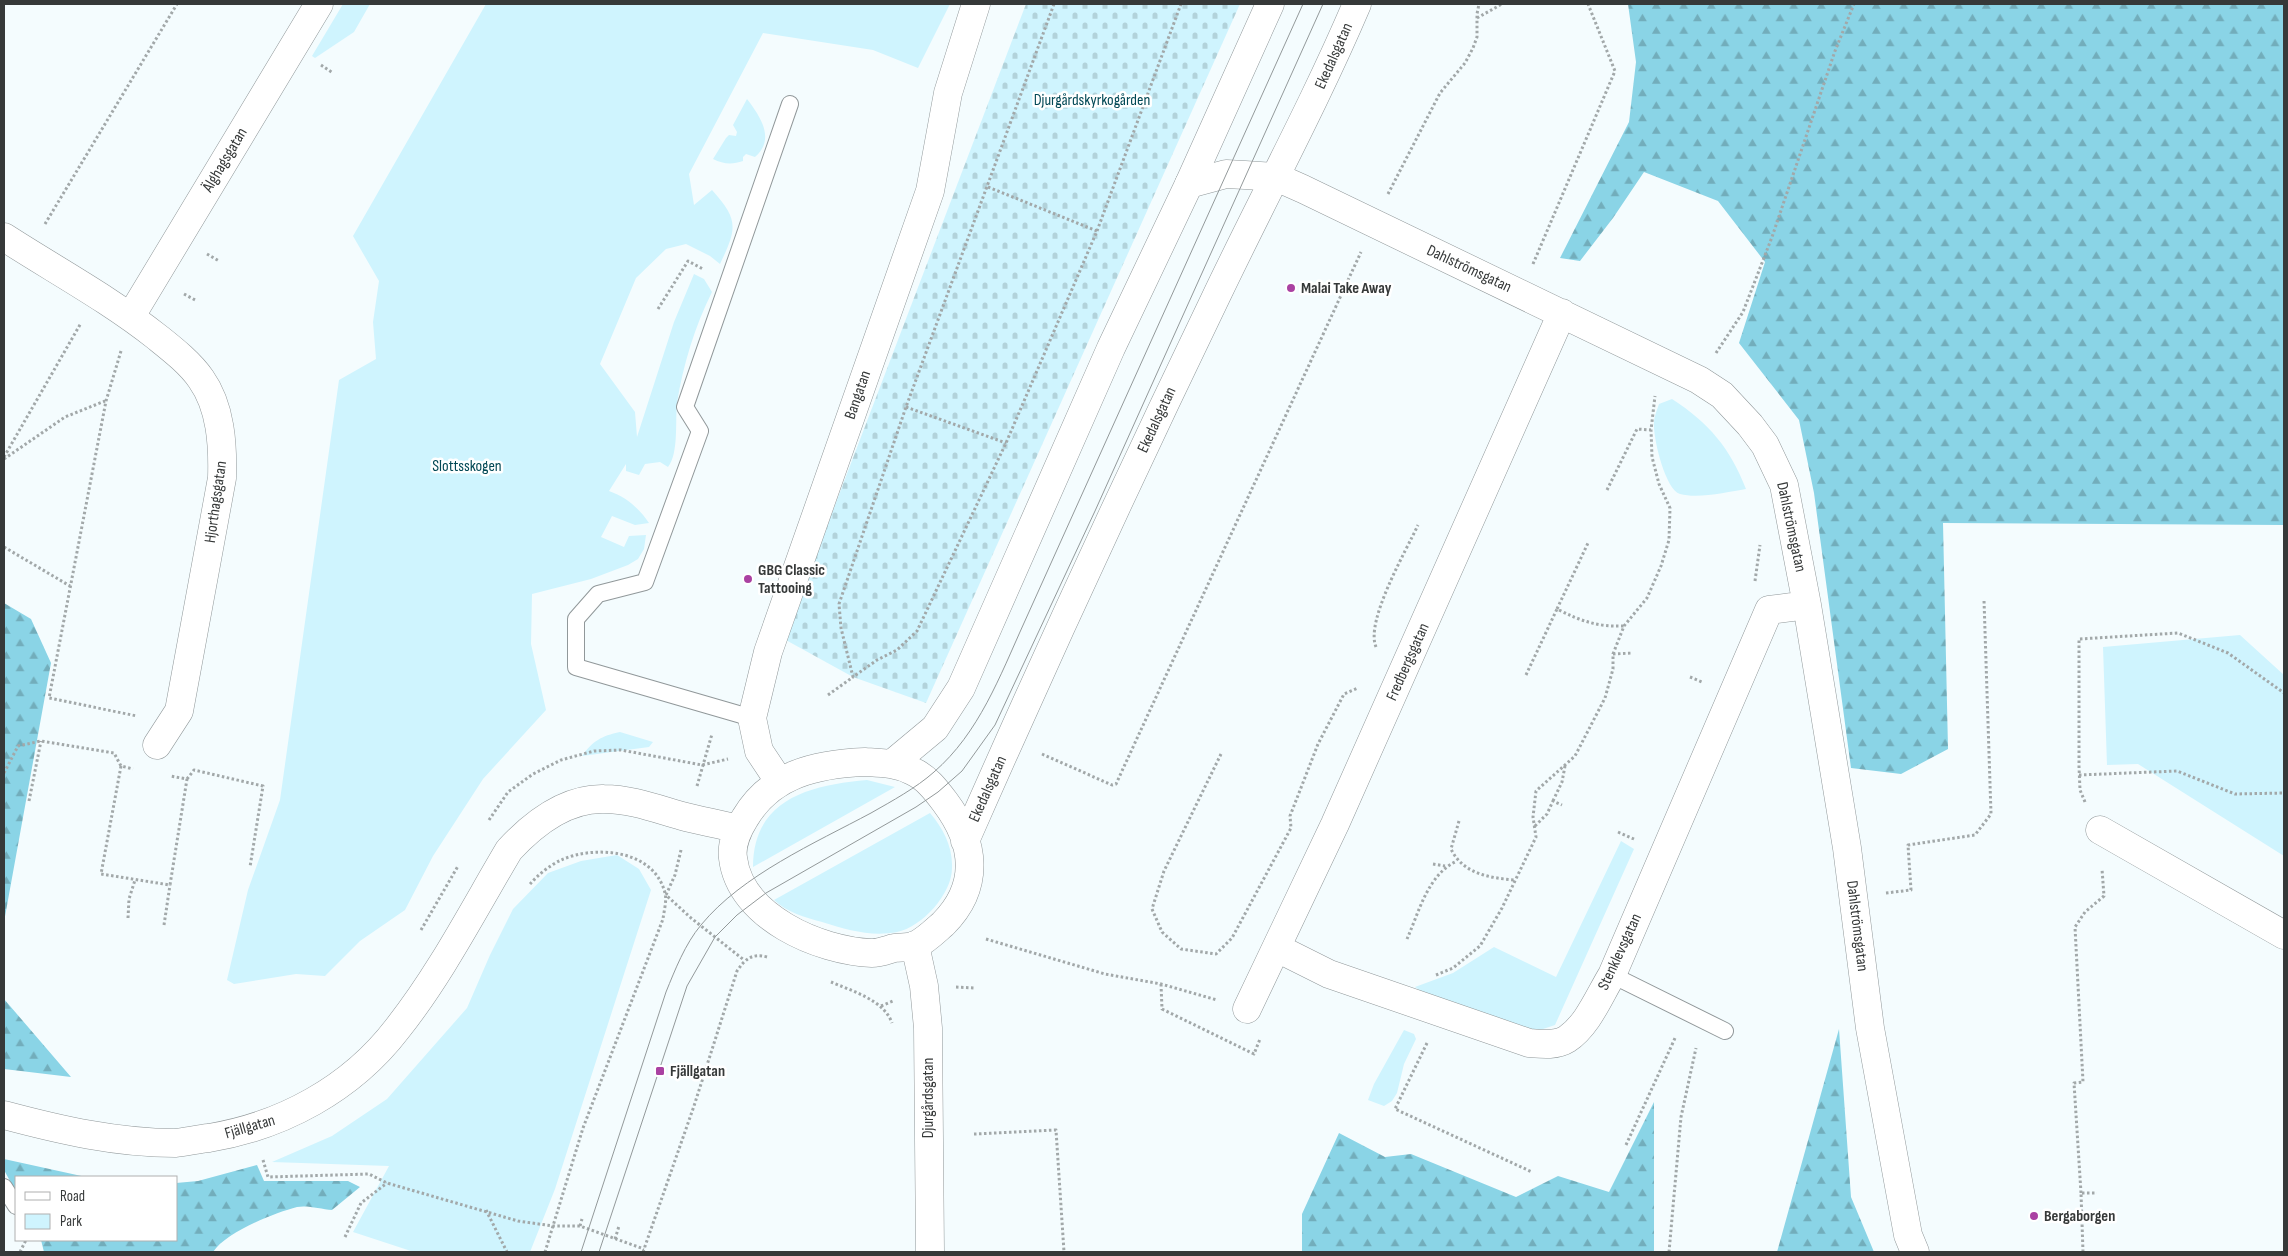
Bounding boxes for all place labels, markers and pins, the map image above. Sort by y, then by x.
place label: Malai Take Away [1301,279,1392,298]
marker: Malai Take Away [1285,282,1297,294]
place label: GBG Classic Tattooing [758,561,825,598]
marker: GBG Classic Tattooing [742,573,754,585]
place label: Fjällgatan [670,1062,725,1081]
marker: Fjällgatan [654,1065,666,1077]
place label: Bergaborgen [2044,1207,2115,1226]
marker: Bergaborgen [2028,1210,2040,1222]

